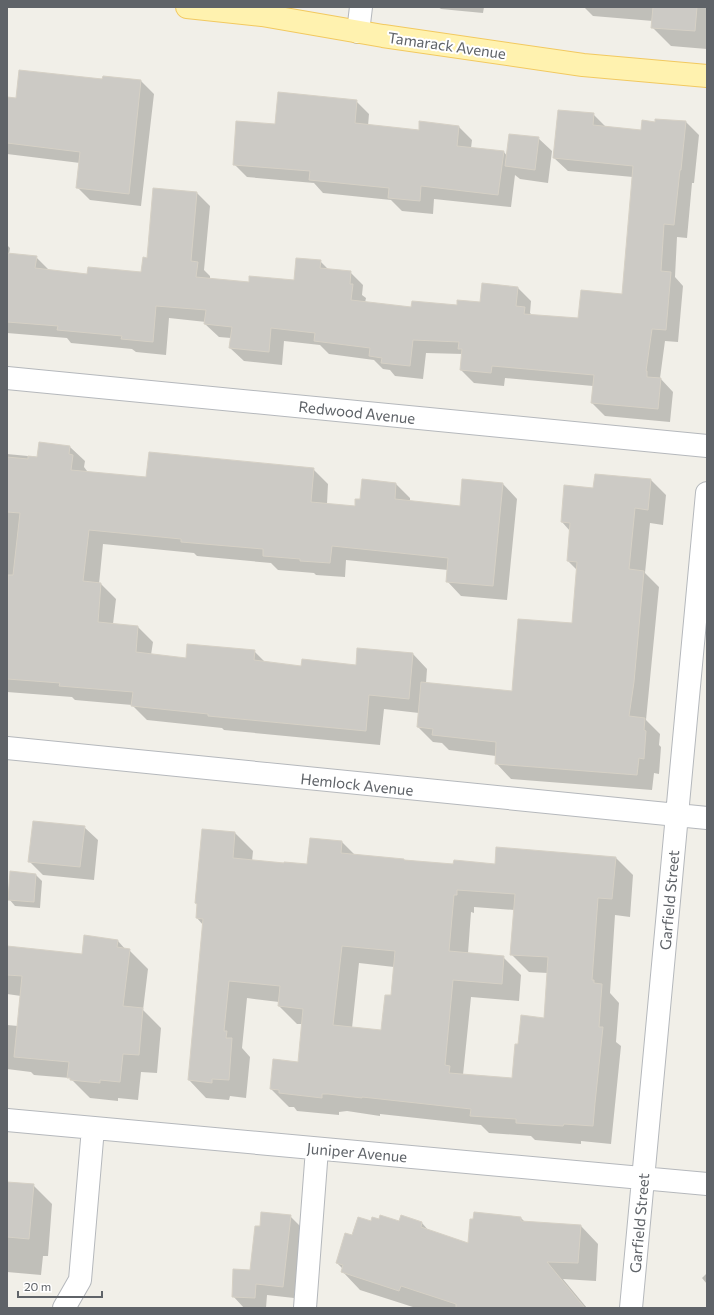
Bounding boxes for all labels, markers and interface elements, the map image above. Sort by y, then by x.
street label: Tamarack Avenue [387,28,507,62]
street label: Redwood Avenue [298,397,416,427]
street label: Hemlock Avenue [300,769,414,799]
street label: Garfield Street [656,849,682,951]
street label: Juniper Avenue [306,1139,408,1165]
street label: Garfield Street [626,1172,652,1274]
scale bar [18,1273,102,1299]
text: 20 m [24,1279,51,1293]

